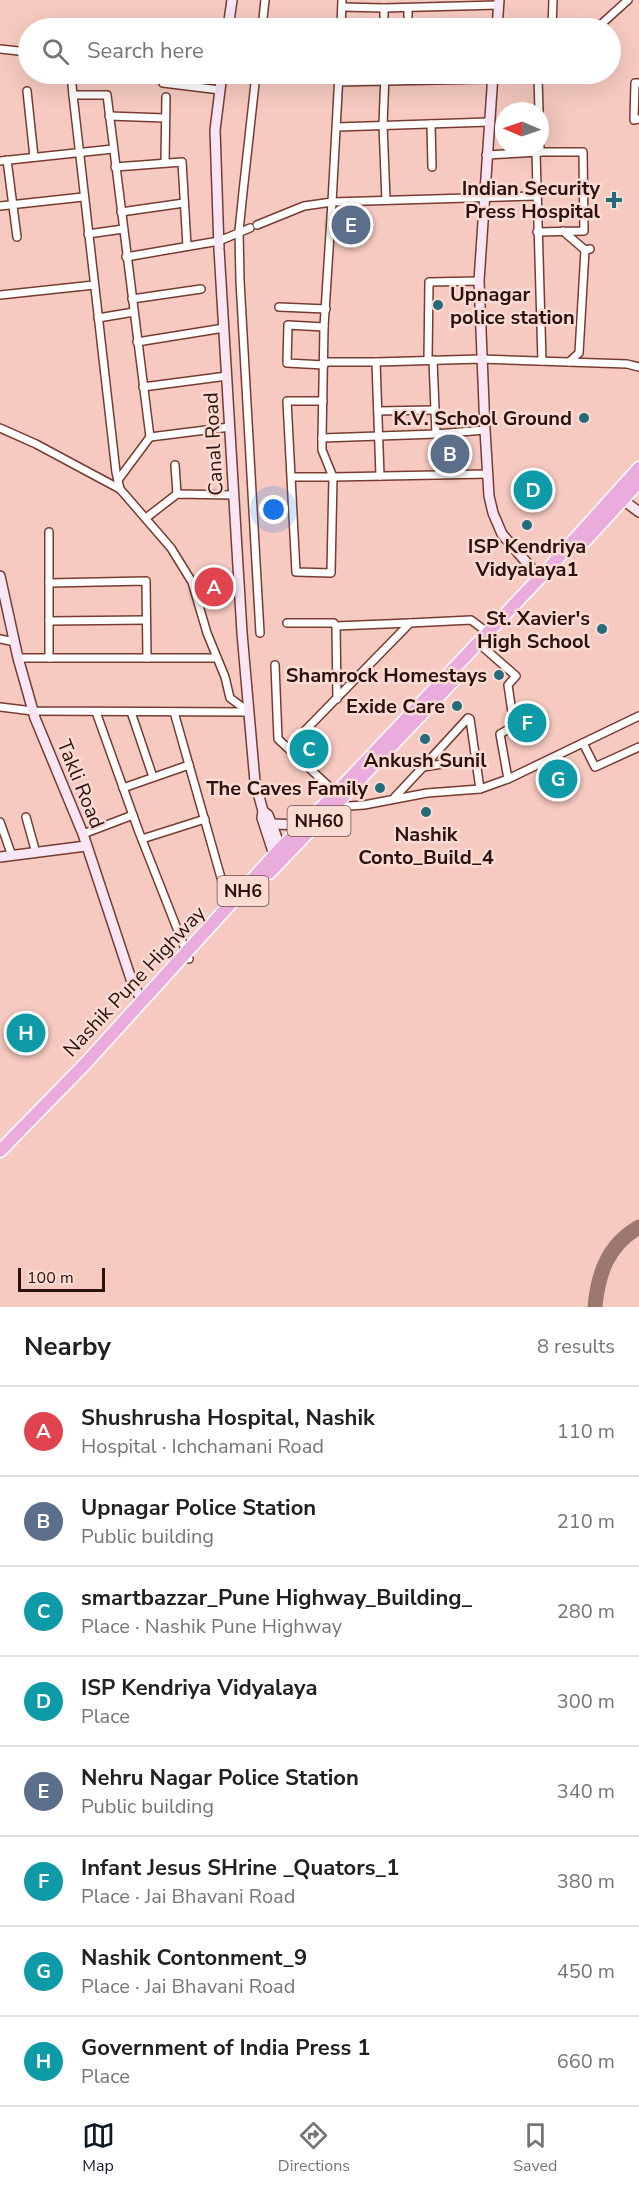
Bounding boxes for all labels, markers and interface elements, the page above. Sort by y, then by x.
search box [18,18,621,84]
icon: search [39,35,72,68]
text: Search here [87,36,204,66]
north arrow [495,102,549,156]
place label: Indian Security Press Hospital [462,175,601,225]
marker: Indian Security Press Hospital [605,191,623,209]
pin: E [332,202,370,248]
place label: Upnagar police station [450,281,575,331]
marker: Upnagar police station [431,298,445,312]
street label: Canal Road [197,392,230,496]
place label: K.V. School Ground [393,405,572,432]
marker: K.V. School Ground [577,411,591,425]
pin: B [430,432,470,476]
pin: D [514,468,552,512]
your location [259,495,288,524]
marker: ISP Kendriya Vidyalaya1 [520,518,534,532]
place label: ISP Kendriya Vidyalaya1 [468,533,586,583]
pin: A [194,564,234,610]
place label: St. Xavier's High School [477,605,591,655]
marker: St. Xavier's High School [595,622,609,636]
place label: Shamrock Homestays [286,662,487,689]
marker: Shamrock Homestays [492,668,506,682]
place label: Exide Care [346,693,445,720]
marker: Exide Care [450,699,464,713]
pin: F [508,700,546,746]
pin: C [290,726,328,771]
marker: Ankush Sunil [418,732,432,746]
street label: Takli Road [51,736,111,833]
place label: Ankush Sunil [363,747,487,774]
pin: G [538,756,578,802]
place label: The Caves Family [206,775,368,802]
marker: The Caves Family [373,781,387,795]
marker: Nashik Conto_Build_4 [419,805,433,819]
road number: NH60 [288,806,350,836]
place label: Nashik Conto_Build_4 [358,821,494,871]
road number: NH6 [218,876,268,906]
street label: Nashik Pune Highway [57,899,212,1063]
pin: H [6,1010,46,1056]
scale bar [18,1265,105,1292]
text: 100 m [27,1267,74,1289]
text: Nearby [24,1329,111,1364]
text: 8 results [537,1333,615,1360]
text: Shushrusha Hospital, Nashik [81,1403,375,1433]
text: A [36,1418,51,1445]
text: 110 m [557,1418,615,1445]
text: Hospital · Ichchamani Road [81,1433,324,1460]
text: Upnagar Police Station [81,1493,316,1523]
text: B [37,1508,50,1535]
text: 210 m [557,1508,615,1535]
text: Public building [81,1523,214,1550]
text: smartbazzar_Pune Highway_Building_ [81,1583,473,1613]
text: C [37,1598,50,1625]
text: 280 m [557,1598,615,1625]
text: Place · Nashik Pune Highway [81,1613,342,1640]
text: ISP Kendriya Vidyalaya [81,1673,317,1703]
text: D [36,1688,51,1715]
text: 300 m [557,1688,615,1715]
text: Place [81,1703,130,1730]
text: Nehru Nagar Police Station [81,1763,359,1793]
text: E [38,1778,49,1805]
text: 340 m [557,1778,615,1805]
text: Public building [81,1793,214,1820]
text: Infant Jesus SHrine _Quators_1 [81,1853,400,1883]
text: F [38,1868,49,1895]
text: 380 m [557,1868,615,1895]
text: Place · Jai Bhavani Road [81,1883,295,1910]
text: Nashik Contonment_9 [81,1943,307,1973]
text: G [36,1958,51,1985]
text: 450 m [557,1958,615,1985]
text: Place · Jai Bhavani Road [81,1973,295,2000]
text: Government of India Press 1 [81,2033,370,2063]
text: H [36,2048,51,2075]
text: 660 m [557,2048,615,2075]
text: Place [81,2063,130,2090]
tab: Map [82,2119,115,2177]
tab: Directions [278,2119,350,2177]
tab: Saved [513,2119,557,2177]

